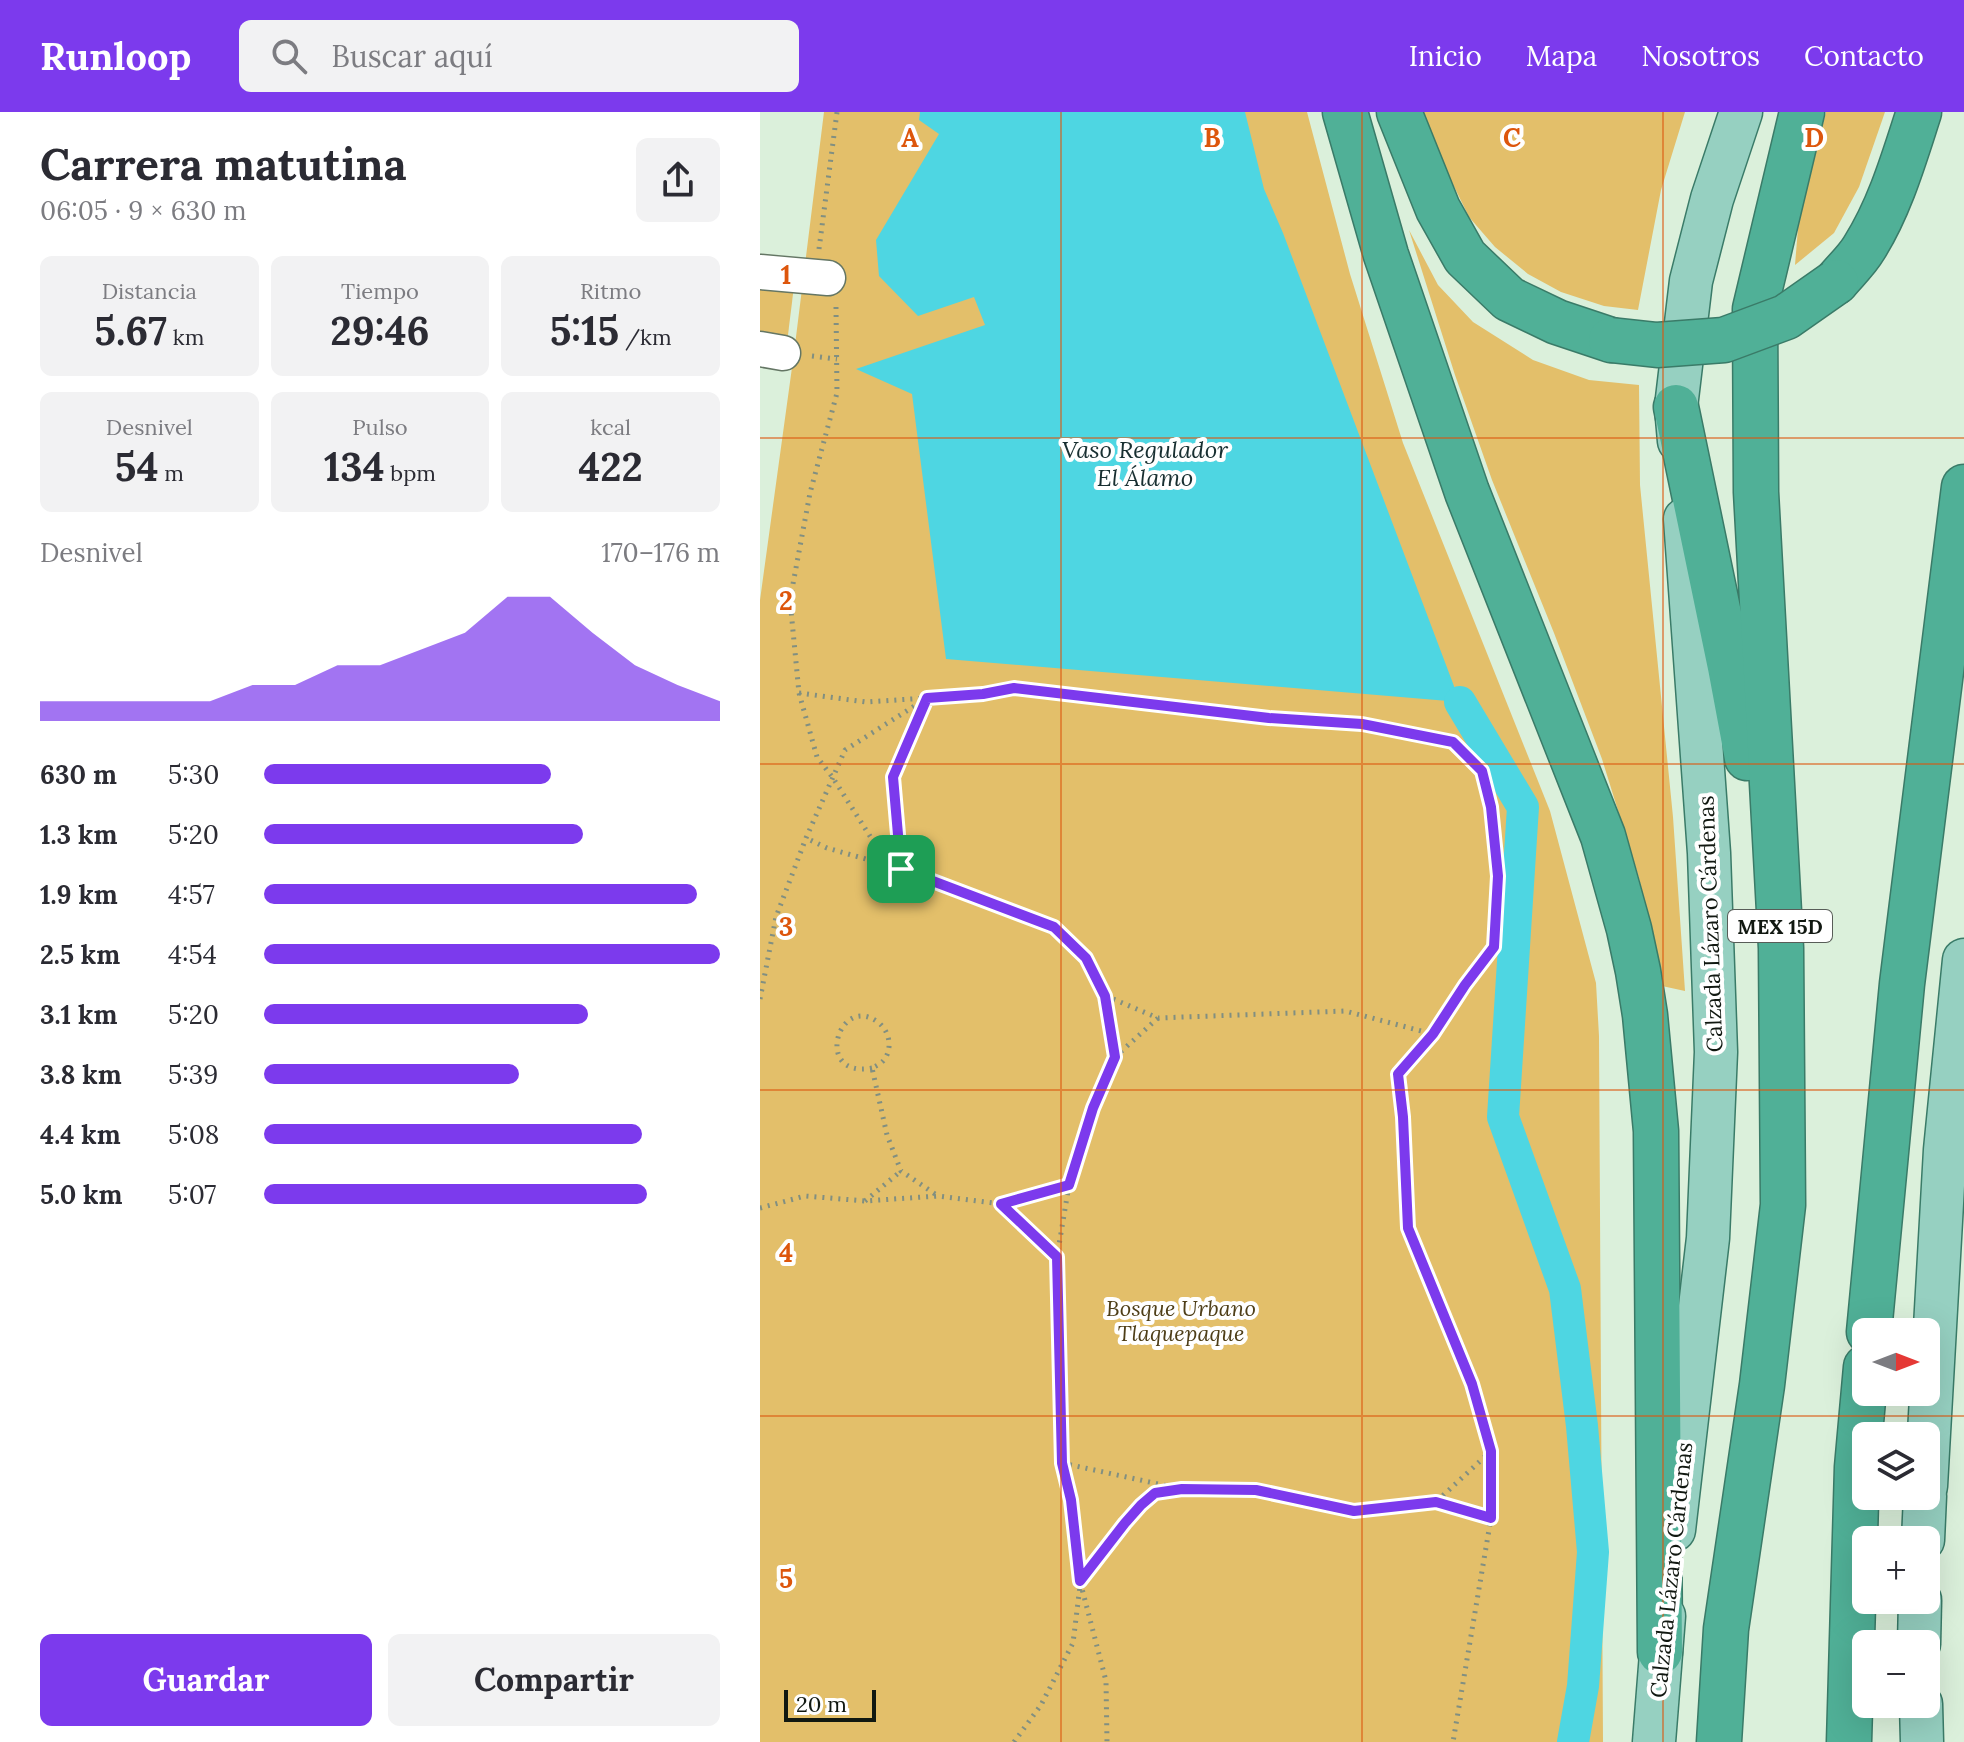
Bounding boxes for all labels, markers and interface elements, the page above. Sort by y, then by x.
search box [239,20,799,92]
text: Runloop [40,32,191,80]
icon: search [267,34,311,78]
text: Buscar aquí [331,37,493,75]
text: Inicio [1409,38,1482,74]
text: Mapa [1526,38,1597,74]
text: Nosotros [1641,38,1760,74]
text: Contacto [1804,38,1924,74]
text: A [901,121,919,154]
text: B [1203,121,1221,154]
text: C [1503,121,1521,154]
text: D [1804,121,1824,154]
text: Carrera matutina [40,136,407,192]
button: share [636,138,720,222]
text: 06:05 · 9 × 630 m [40,194,246,227]
text: 1 [781,258,791,291]
text: Distancia [102,277,197,305]
text: Tiempo [341,277,419,305]
text: Ritmo [580,277,641,305]
text: 5.67 [94,305,167,356]
text: 29:46 [330,305,430,356]
text: 5:15 [550,305,619,356]
text: km [167,323,204,351]
text: /km [619,323,672,351]
text: Desnivel [106,413,193,441]
text: Pulso [352,413,408,441]
text: kcal [590,413,631,441]
water label: Vaso Regulador El Álamo [1062,434,1228,493]
text: 54 [115,441,159,492]
text: 134 [324,441,385,492]
text: 422 [578,441,643,492]
text: m [159,459,184,487]
text: bpm [385,459,436,487]
text: Desnivel [40,536,143,569]
text: 170–176 m [601,536,720,569]
text: 2 [779,584,793,617]
text: 630 m [40,758,117,791]
text: 5:30 [168,758,219,791]
street label: Calzada Lázaro Cárdenas [1692,795,1728,1053]
text: 1.3 km [40,818,117,851]
text: 5:20 [168,818,219,851]
pin [867,835,935,903]
icon: arrive [879,847,923,891]
text: 1.9 km [40,878,118,911]
text: 4:57 [168,878,215,911]
text: 3 [779,910,793,943]
road number: MEX 15D [1728,910,1832,942]
text: 2.5 km [40,938,120,971]
text: 4:54 [168,938,217,971]
text: 3.1 km [40,998,117,1031]
text: 5:20 [168,998,219,1031]
text: 3.8 km [40,1058,122,1091]
text: 5:39 [168,1058,218,1091]
text: 4.4 km [40,1118,121,1151]
text: 5:08 [168,1118,219,1151]
text: 5.0 km [40,1178,122,1211]
text: 5:07 [168,1178,216,1211]
text: 4 [779,1236,793,1269]
park label: Bosque Urbano Tlaquepaque [1106,1294,1256,1347]
north arrow [1852,1318,1940,1406]
map controls [1852,1318,1940,1718]
button: layers [1852,1422,1940,1510]
street label: Calzada Lázaro Cárdenas [1644,1441,1698,1699]
button: + [1852,1526,1940,1614]
text: 5 [779,1562,793,1595]
button: − [1852,1630,1940,1718]
button: Guardar [40,1634,372,1726]
button: Compartir [388,1634,720,1726]
scale bar [784,1686,876,1722]
text: 20 m [796,1690,847,1718]

